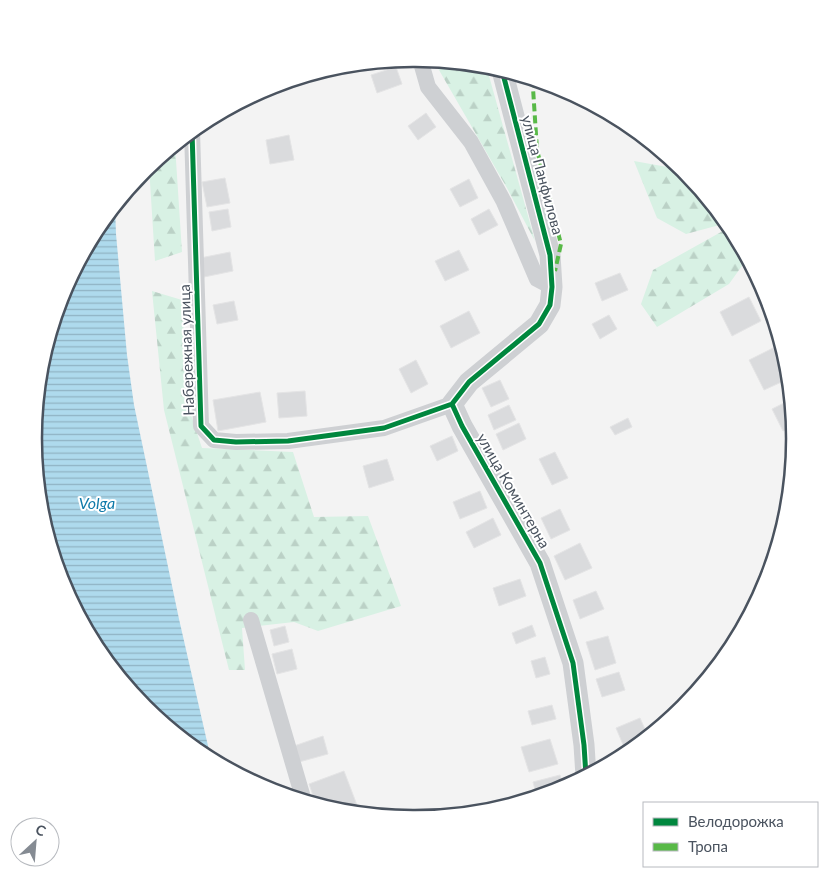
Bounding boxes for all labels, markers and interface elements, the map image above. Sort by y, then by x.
street label: улица Панфилова [518,113,568,236]
street label: Набережная улица [175,284,197,416]
street label: улица Коминтерна [474,430,554,551]
water label: Volga [79,493,115,512]
legend [643,802,818,867]
text: Велодорожка [688,812,784,830]
north arrow [10,817,60,867]
text: С [33,820,49,840]
text: Тропа [688,837,728,855]

